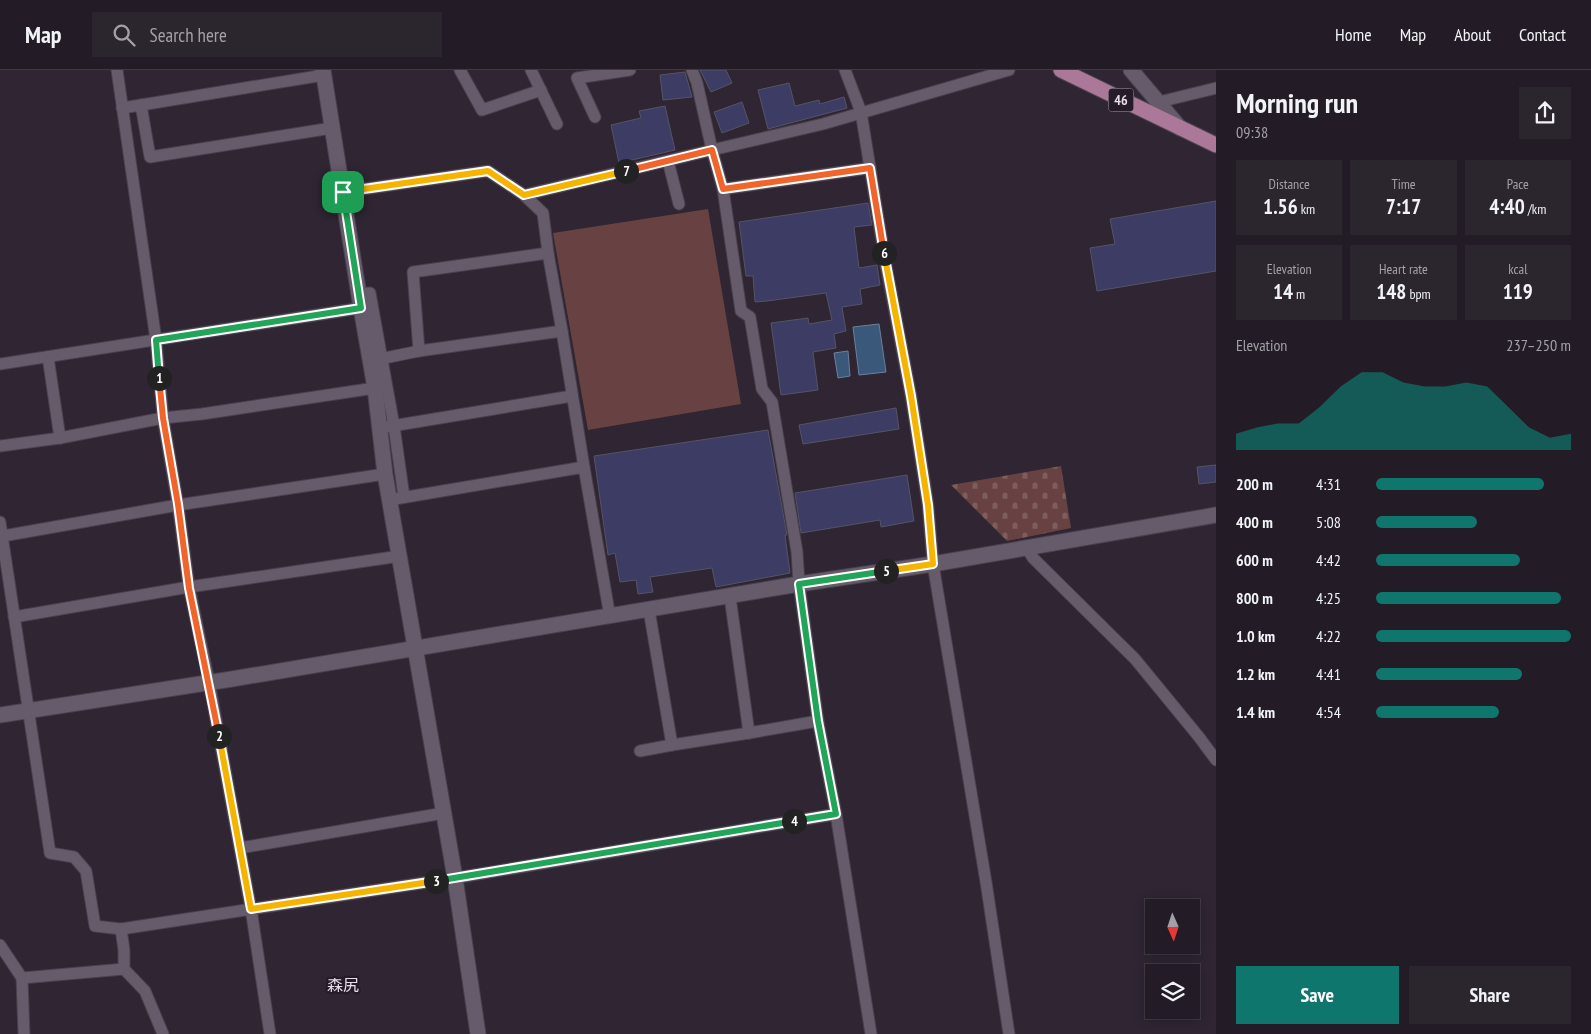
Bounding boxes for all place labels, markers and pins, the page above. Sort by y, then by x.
pin: 7 [614,158,638,184]
pin [322,171,364,213]
pin: 6 [872,240,896,266]
pin: 1 [146,366,172,390]
pin: 5 [874,558,898,584]
pin: 2 [206,724,232,748]
pin: 4 [782,808,806,834]
pin: 3 [424,868,448,894]

